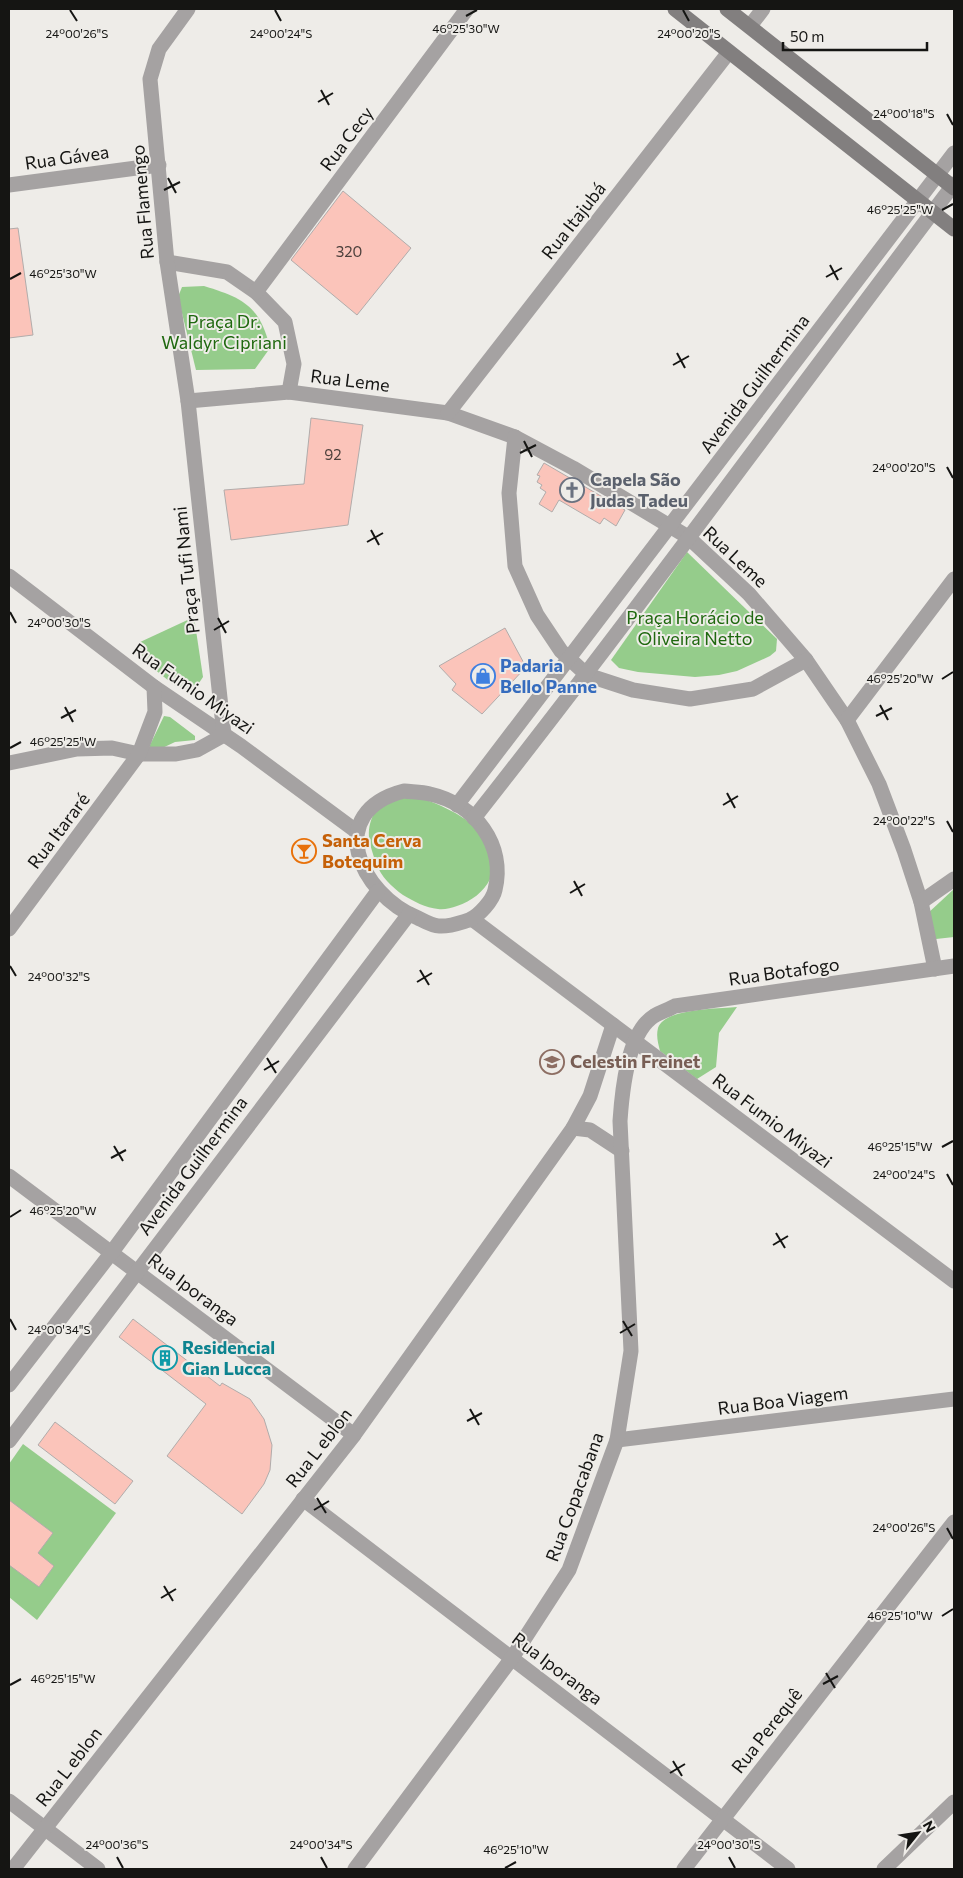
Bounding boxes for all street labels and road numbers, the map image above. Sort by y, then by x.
street label: Rua Cecy [315,102,378,175]
street label: Rua Gávea [23,140,110,174]
street label: Rua Flamengo [126,144,158,260]
street label: Rua Itajubá [536,178,610,263]
street label: Avenida Guilhermina [695,310,813,457]
street label: Rua Leme [309,364,391,396]
street label: Praça Tufi Nami [168,505,204,635]
street label: Rua Leme [699,521,772,592]
street label: Rua Fumio Miyazi [128,638,259,738]
street label: Rua Itararé [22,788,94,873]
street label: Rua Botafogo [727,952,841,990]
street label: Rua Fumio Miyazi [709,1068,837,1172]
street label: Avenida Guilhermina [133,1092,251,1239]
street label: Rua Iporanga [144,1248,243,1330]
street label: Rua Boa Viagem [716,1381,849,1419]
street label: Rua L eblon [280,1403,356,1491]
street label: Rua Copacabana [540,1429,608,1564]
street label: Rua Iporanga [508,1627,607,1709]
street label: Rua Perequê [726,1683,806,1777]
street label: Rua L eblon [30,1722,106,1810]

